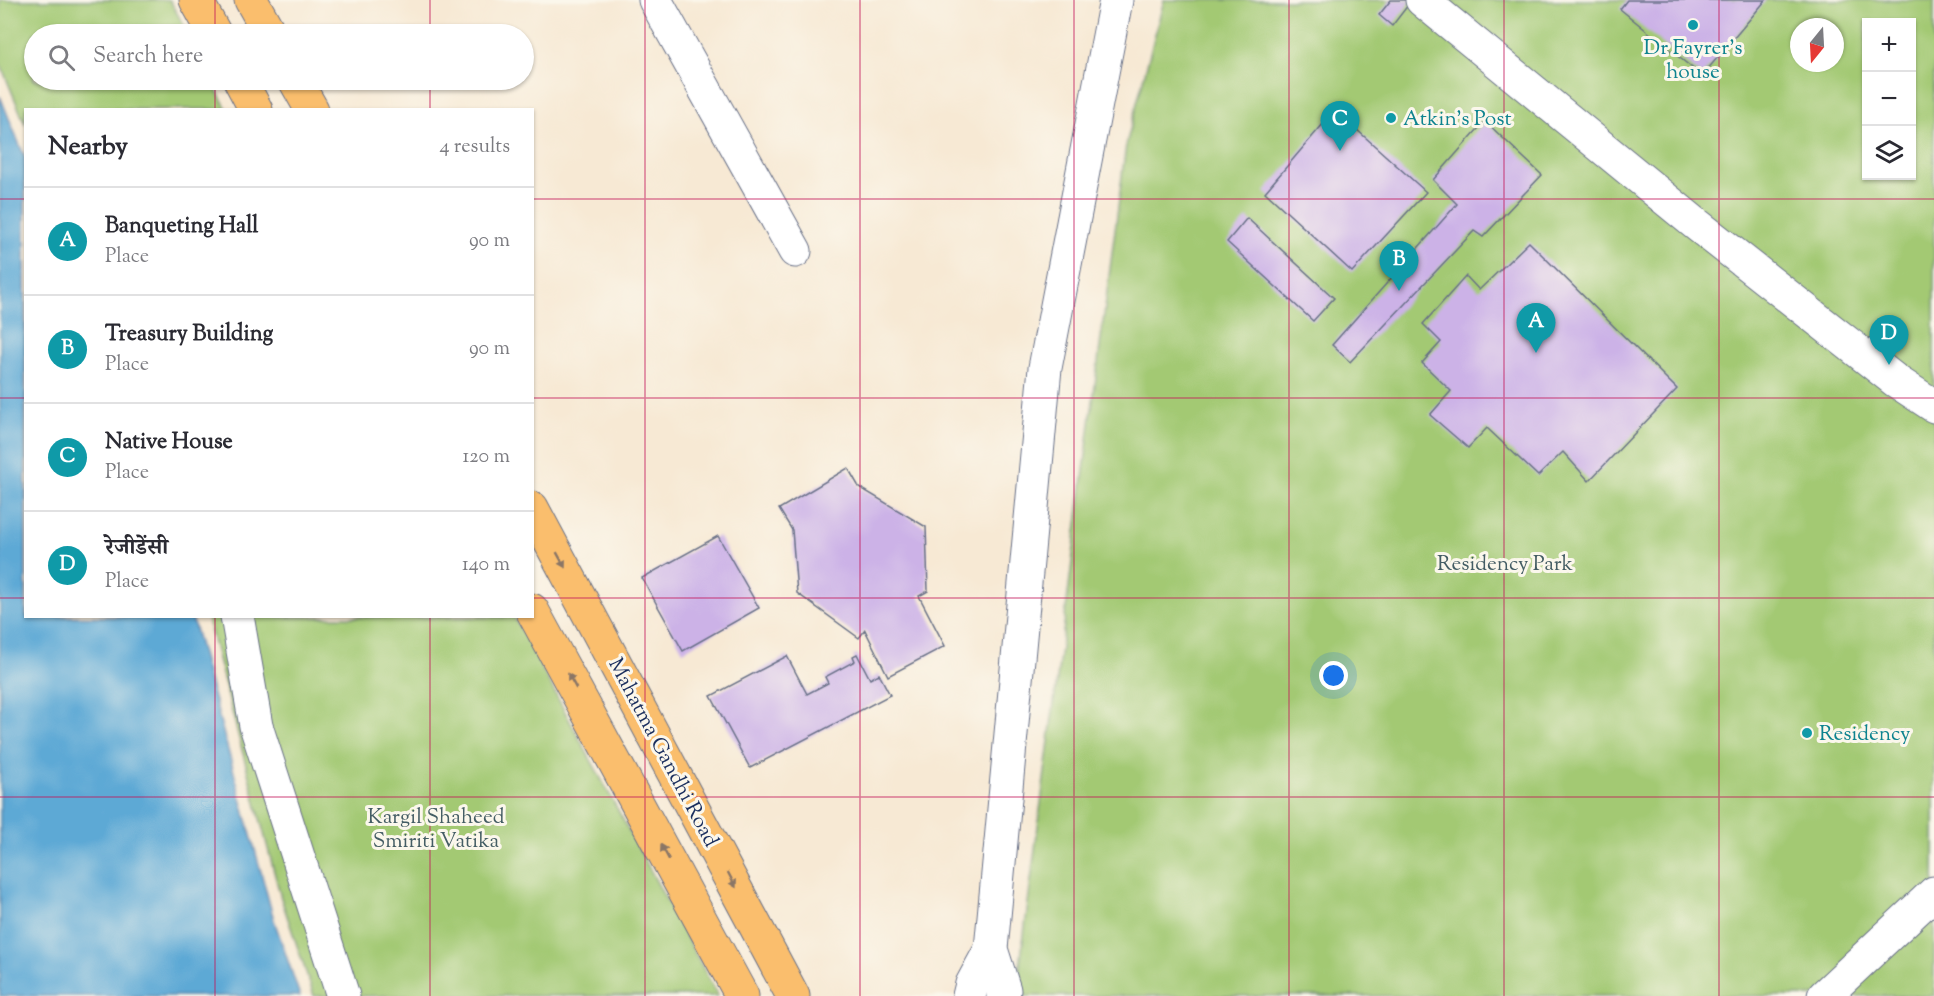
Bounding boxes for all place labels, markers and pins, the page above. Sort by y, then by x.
marker: Dr Fayrer's house [1686,18,1700,32]
place label: Dr Fayrer's house [1644,34,1742,88]
pin: C [1320,102,1360,151]
place label: Atkin's Post [1403,105,1512,135]
marker: Atkin's Post [1384,111,1398,125]
pin: B [1380,242,1418,291]
pin: A [1516,304,1556,353]
pin: D [1870,316,1908,365]
place label: Residency [1819,720,1911,750]
marker: Residency [1800,726,1814,740]

